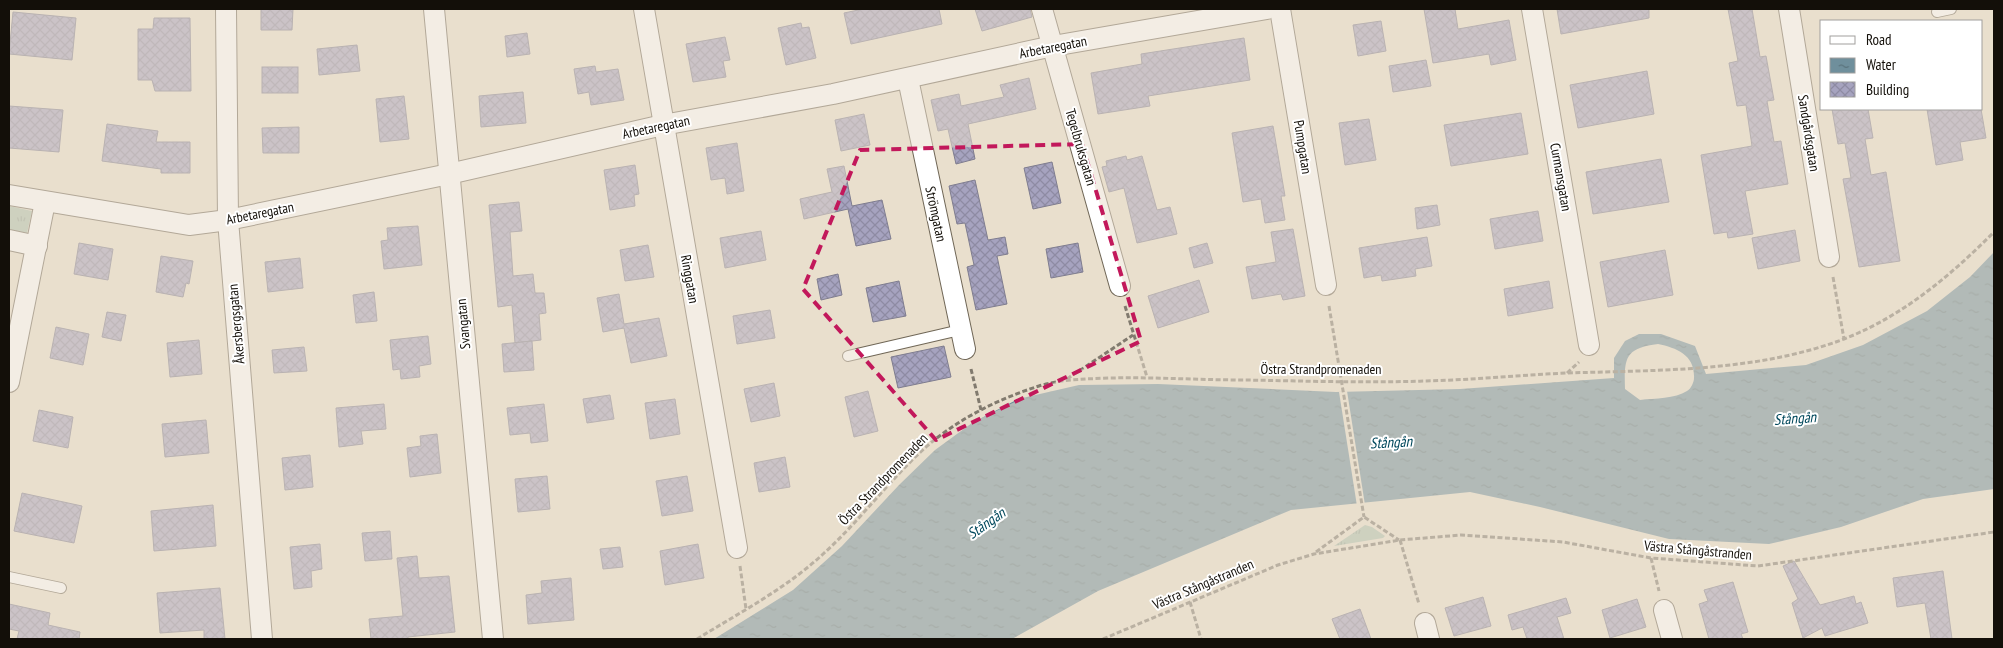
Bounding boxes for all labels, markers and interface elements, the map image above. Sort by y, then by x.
legend [1820,20,1983,110]
text: Road [1866,30,1892,49]
street label: Arbetaregatan [1018,32,1088,62]
text: Water [1866,55,1897,74]
text: Building [1866,80,1909,99]
street label: Sandgårdsgatan [1794,93,1824,173]
street label: Tegelbruksgatan [1061,107,1101,187]
street label: Arbetaregatan [621,111,691,143]
street label: Pumpgatan [1290,119,1316,175]
street label: Curmansgatan [1546,141,1576,213]
street label: Strömgatan [921,185,951,243]
street label: Arbetaregatan [225,198,295,228]
street label: Ringgatan [677,253,703,305]
street label: Åkersbergsgatan [224,283,248,365]
street label: Svangatan [452,298,474,350]
street label: Östra Strandpromenaden [1261,360,1381,378]
water label: Stångån [1773,407,1818,429]
street label: Östra Strandpromenaden [835,429,931,529]
water label: Stångån [1369,431,1414,453]
water label: Stångån [963,502,1010,543]
street label: Västra Stångåstranden [1642,536,1753,564]
street label: Västra Stångåstranden [1149,555,1256,614]

